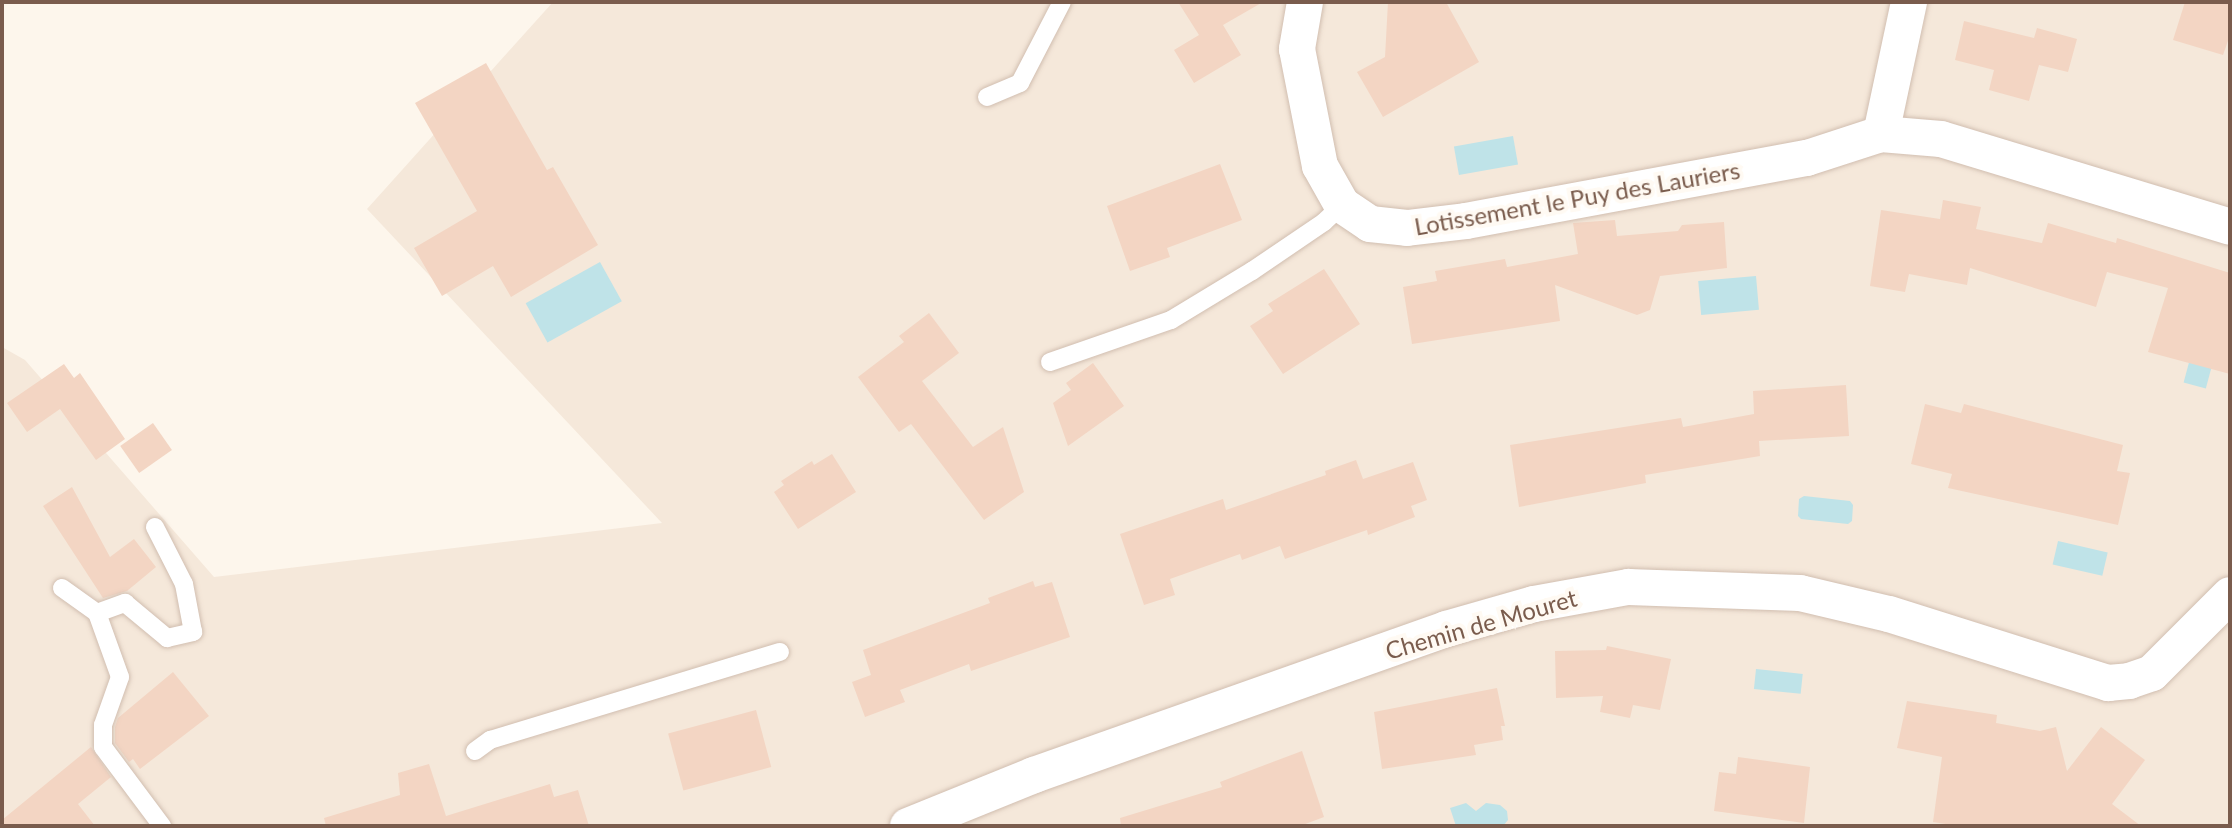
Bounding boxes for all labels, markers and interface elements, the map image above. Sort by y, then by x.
street label: Lotissement le Puy des Lauriers [1412,155,1742,241]
street label: Chemin de Mouret [1382,583,1580,665]

